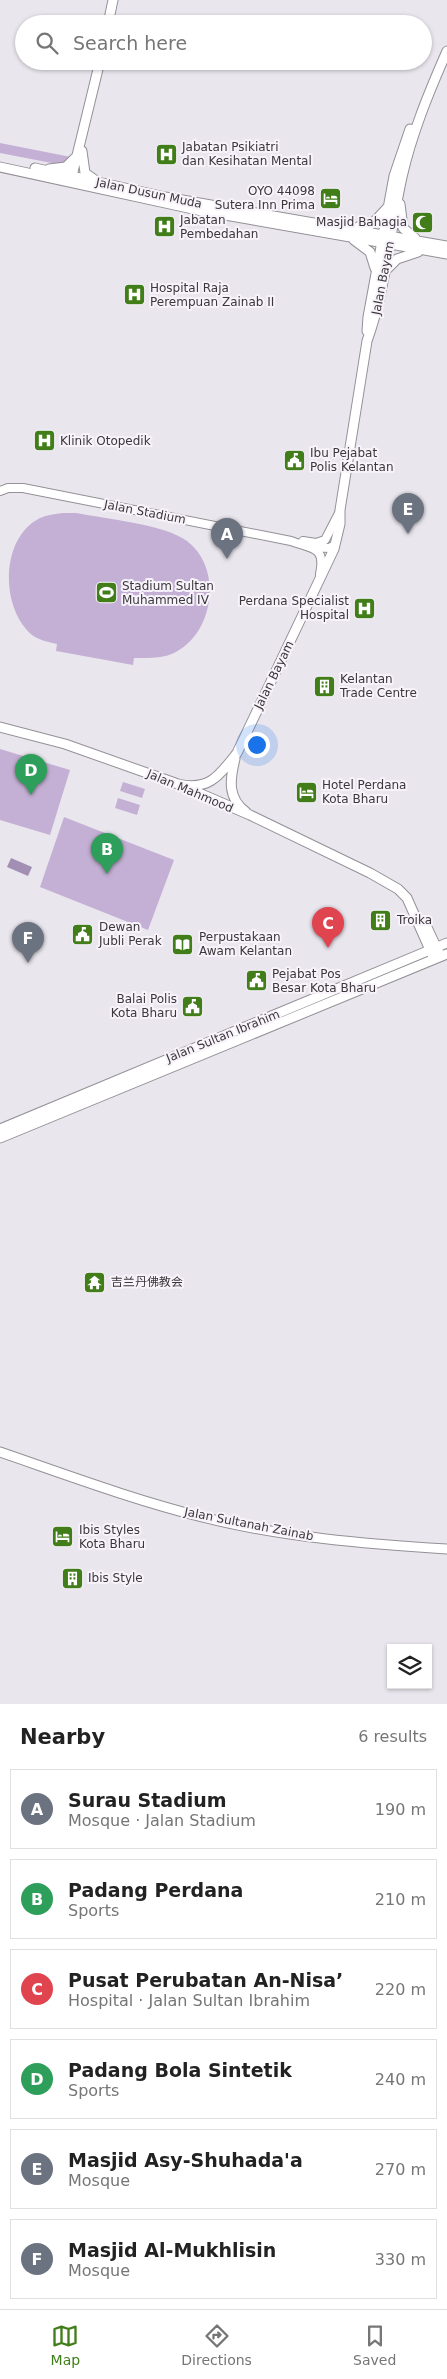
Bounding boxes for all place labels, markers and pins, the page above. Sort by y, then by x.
place label: Jabatan Psikiatri dan Kesihatan Mental [181,140,312,168]
hospital icon: Jabatan Psikiatri dan Kesihatan Mental [154,142,178,166]
place label: OYO 44098 Sutera Inn Prima [215,184,315,212]
hotel icon: OYO 44098 Sutera Inn Prima [319,186,343,210]
mosque icon: Masjid Bahagia [411,210,435,234]
place label: Jabatan Pembedahan [179,213,258,241]
hospital icon: Jabatan Pembedahan [152,215,176,239]
place label: Masjid Bahagia [316,215,407,229]
place label: Hospital Raja Perempuan Zainab II [150,281,274,309]
hospital icon: Hospital Raja Perempuan Zainab II [122,283,146,307]
hospital icon: Klinik Otopedik [32,429,56,453]
place label: Klinik Otopedik [60,434,151,448]
place label: Ibu Pejabat Polis Kelantan [310,446,394,474]
public building icon: Ibu Pejabat Polis Kelantan [282,448,306,472]
pin: E [392,493,424,534]
pin: A [211,518,243,559]
place label: Stadium Sultan Muhammed IV [122,579,214,607]
sports icon: Stadium Sultan Muhammed IV [94,581,118,605]
place label: Perdana Specialist Hospital [239,594,349,622]
hospital icon: Perdana Specialist Hospital [353,596,377,620]
place label: Kelantan Trade Centre [339,672,417,700]
building icon: Kelantan Trade Centre [312,674,336,698]
pin: D [15,754,47,795]
place label: Hotel Perdana Kota Bharu [322,778,406,806]
hotel icon: Hotel Perdana Kota Bharu [294,780,318,804]
pin: B [91,833,123,874]
pin: C [312,907,344,948]
building icon: Troika [369,908,393,932]
place label: Troika [396,913,432,927]
place label: Dewan Jubli Perak [98,920,162,948]
pin: F [12,922,44,963]
public building icon: Dewan Jubli Perak [71,922,95,946]
place label: Perpustakaan Awam Kelantan [199,930,292,958]
library icon: Perpustakaan Awam Kelantan [171,932,195,956]
place label: Pejabat Pos Besar Kota Bharu [272,967,376,995]
public building icon: Pejabat Pos Besar Kota Bharu [244,969,268,993]
place label: Balai Polis Kota Bharu [111,992,177,1020]
public building icon: Balai Polis Kota Bharu [181,994,205,1018]
temple icon: 吉兰丹佛教会 [83,1270,107,1294]
place label: 吉兰丹佛教会 [111,1275,183,1289]
place label: Ibis Styles Kota Bharu [79,1523,145,1551]
hotel icon: Ibis Styles Kota Bharu [51,1525,75,1549]
building icon: Ibis Style [60,1566,84,1590]
place label: Ibis Style [88,1571,143,1585]

